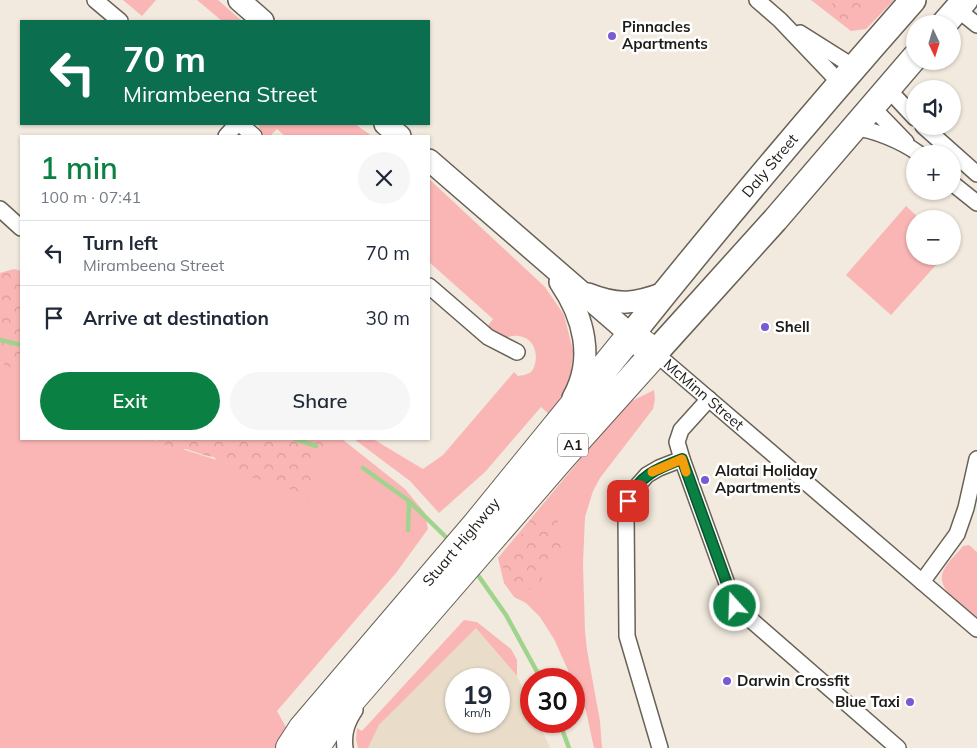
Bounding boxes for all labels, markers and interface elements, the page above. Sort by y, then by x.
north arrow [906,15,961,70]
map controls [906,15,961,265]
place label: Pinnacles Apartments [622,17,708,53]
marker: Pinnacles Apartments [606,30,618,42]
text: 70 m [123,37,206,81]
icon: left [40,40,105,105]
text: Mirambeena Street [123,80,317,108]
button: sound [906,80,961,135]
street label: Daly Street [737,130,802,201]
button: + [906,145,961,200]
text: 1 min [40,149,118,187]
button: close [358,152,410,204]
text: 100 m · 07:41 [40,187,141,207]
button: − [906,210,961,265]
text: Turn left [83,231,158,255]
icon: left [40,239,68,267]
text: 70 m [366,241,410,265]
text: Mirambeena Street [83,255,224,275]
icon: arrive [40,304,68,332]
text: Arrive at destination [83,306,269,330]
text: 30 m [366,306,410,330]
place label: Shell [775,317,810,336]
marker: Shell [759,321,771,333]
street label: McMinn Street [660,355,748,434]
button: Exit [40,372,220,430]
button: Share [230,372,410,430]
road number: A1 [558,434,588,456]
place label: Alatai Holiday Apartments [715,461,818,497]
marker: Alatai Holiday Apartments [699,474,711,486]
pin [607,480,649,522]
icon: arrive [614,487,642,515]
street label: Stuart Highway [418,494,504,590]
position arrow [708,579,760,631]
speed limit sign: 30 [520,668,585,733]
place label: Darwin Crossfit [737,671,850,690]
marker: Darwin Crossfit [721,675,733,687]
text: 19 [462,679,493,710]
place label: Blue Taxi [835,692,900,711]
marker: Blue Taxi [904,696,916,708]
text: km/h [464,705,491,720]

